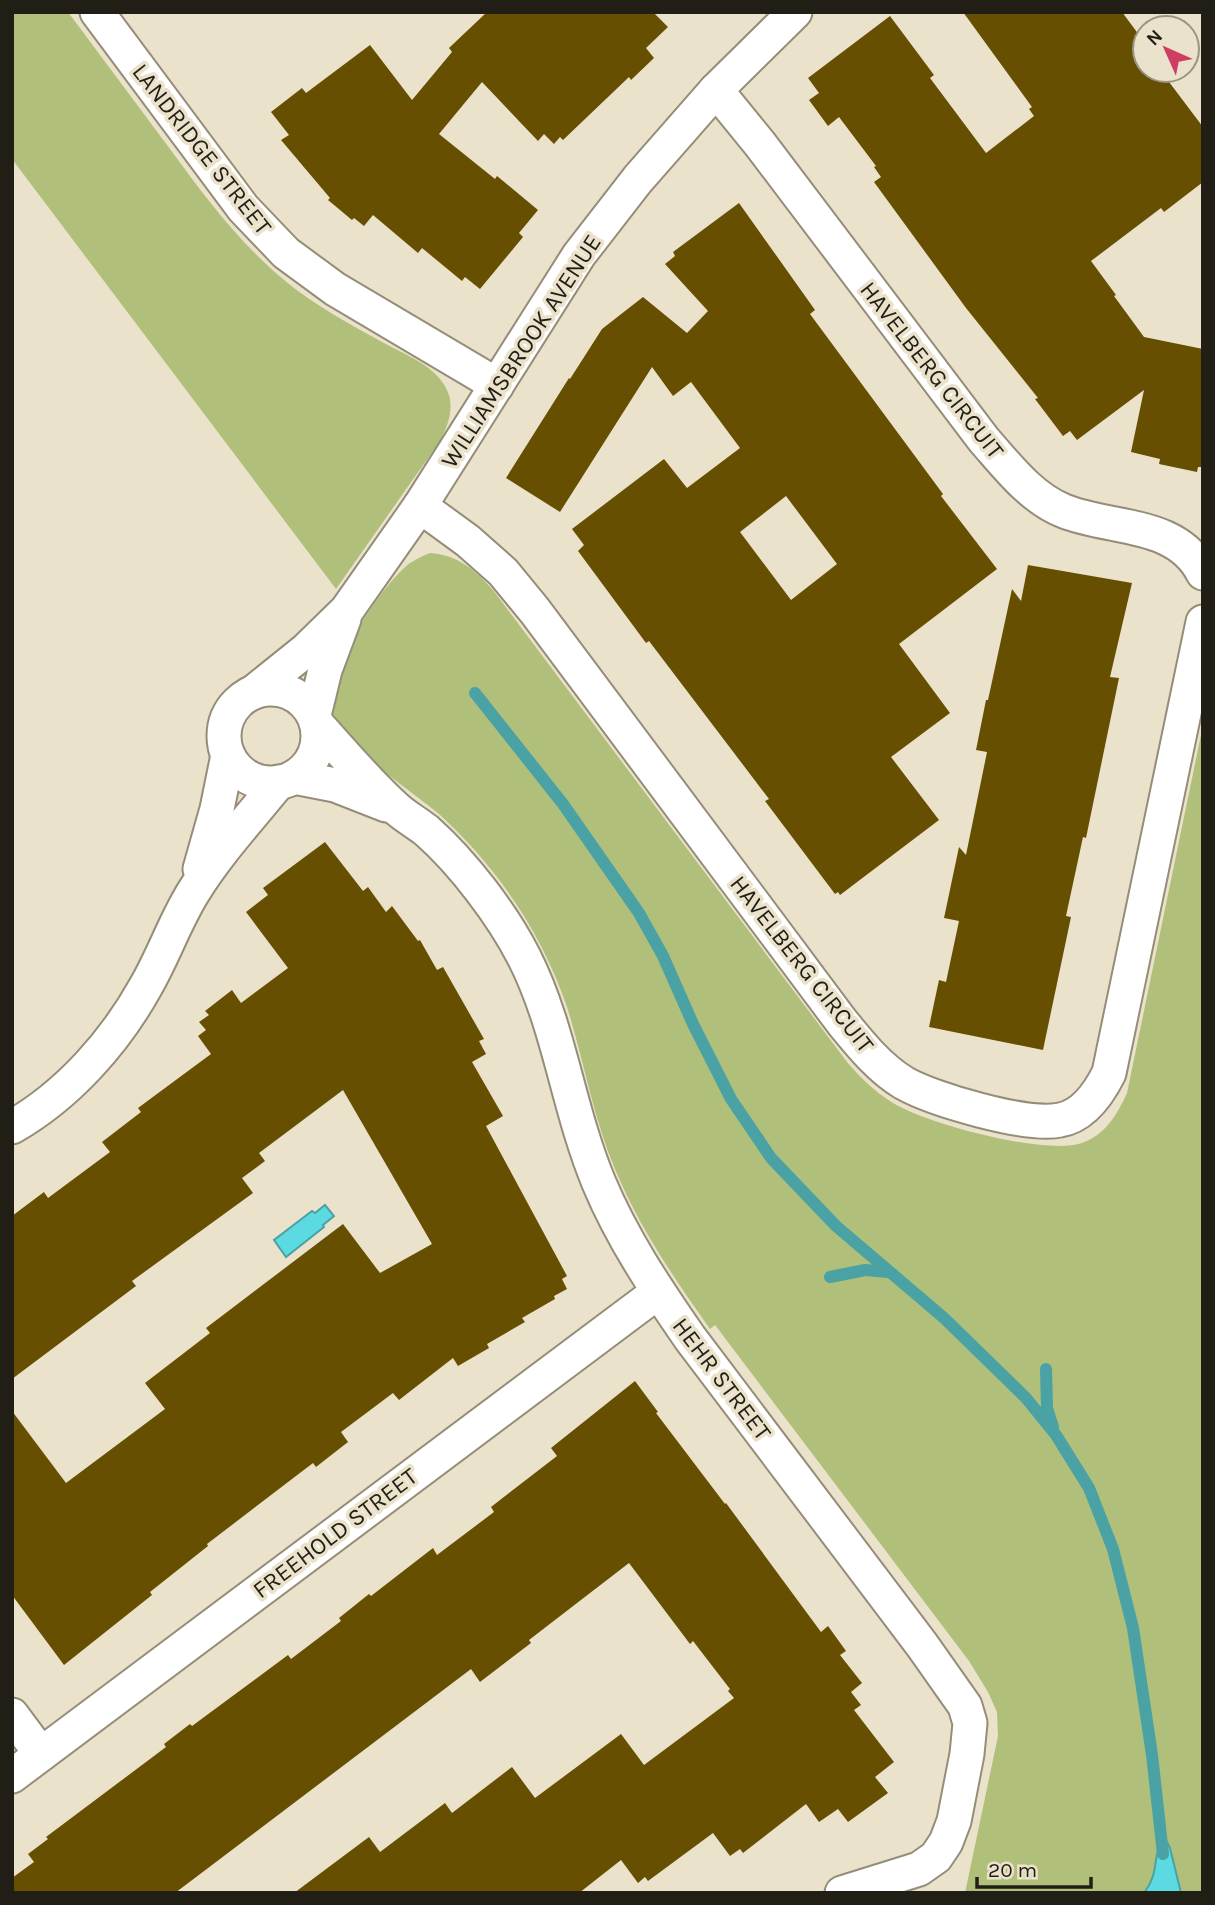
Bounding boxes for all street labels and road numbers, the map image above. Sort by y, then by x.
street label: LANDRIDGE STREET [127,58,277,240]
street label: WILLIAMSBROOK AVENUE [435,229,607,473]
street label: HAVELBERG CIRCUIT [854,276,1010,464]
street label: HAVELBERG CIRCUIT [724,870,880,1058]
street label: HEHR STREET [667,1312,777,1446]
street label: FREEHOLD STREET [247,1462,423,1604]

